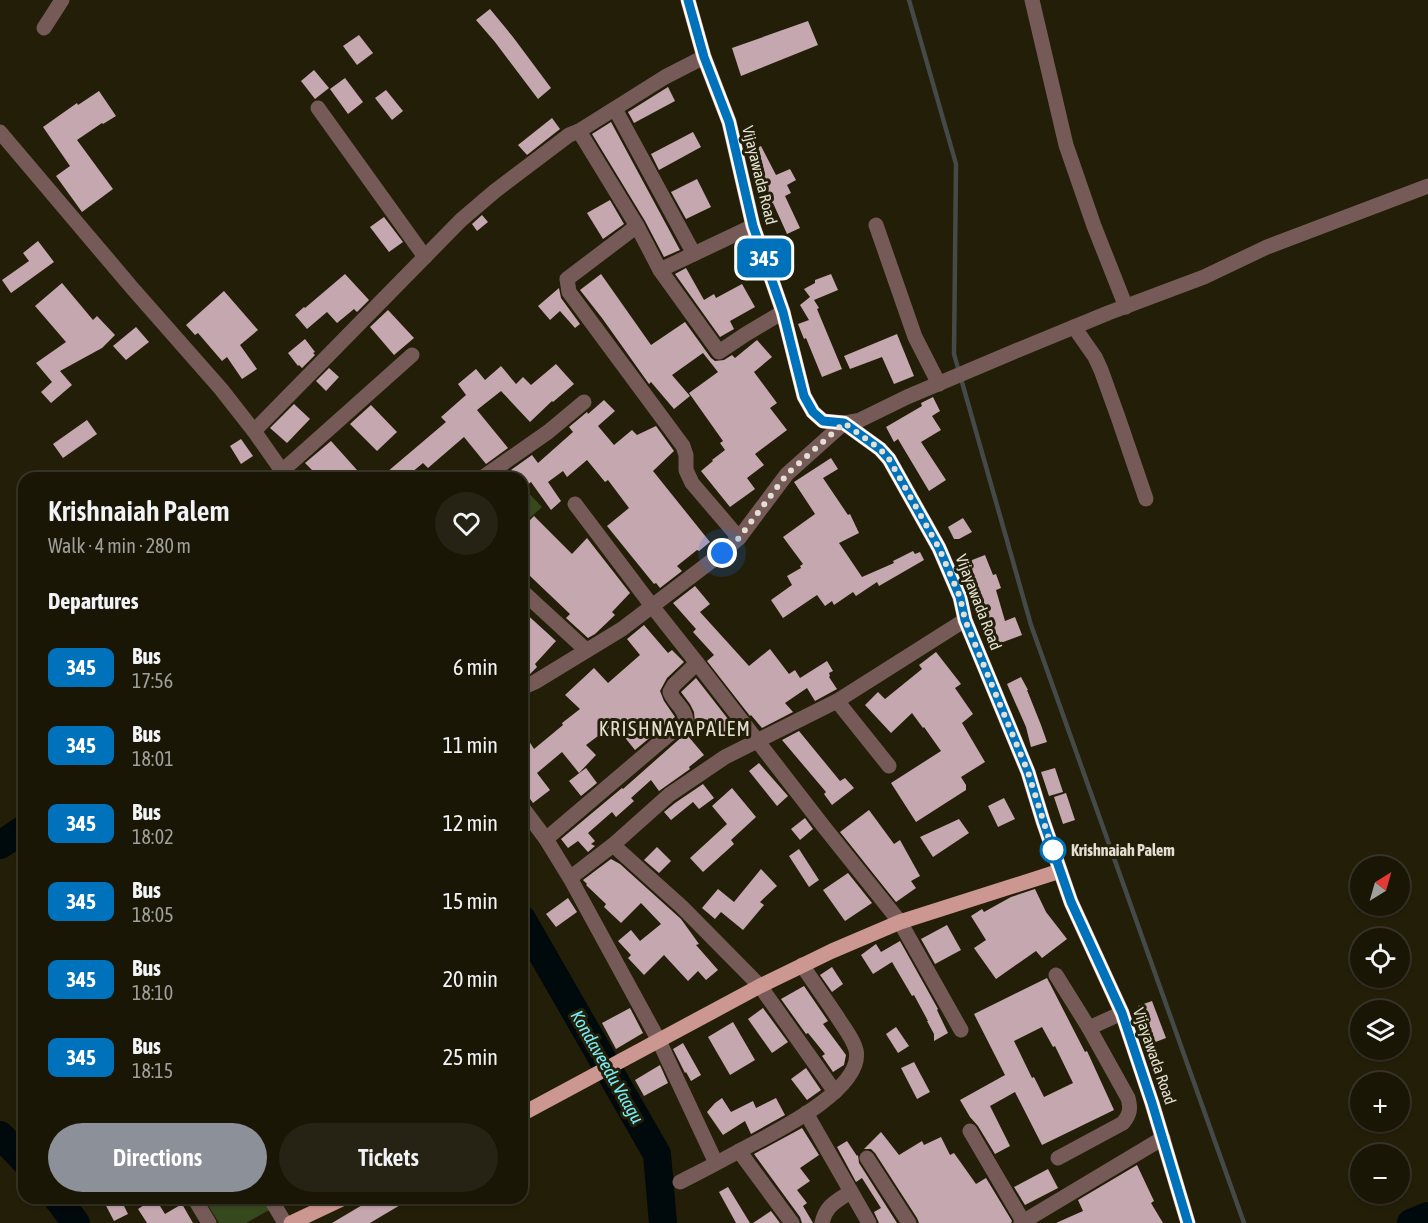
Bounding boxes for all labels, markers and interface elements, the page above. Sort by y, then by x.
street label: Vijayawada Road [738,124,781,226]
line badge: 345 [730,238,798,278]
text: 345 [749,246,779,270]
button: heart [435,492,498,555]
text: Krishnaiah Palem [48,495,230,527]
text: Walk · 4 min · 280 m [48,534,191,557]
your location [707,538,737,568]
street label: Vijayawada Road [952,552,1006,653]
text: Departures [48,588,138,614]
text: Bus [132,643,161,669]
text: 6 min [453,654,498,680]
text: 345 [66,655,96,679]
text: 17:56 [132,669,173,692]
district label: KRISHNAYAPALEM [599,717,751,740]
text: Bus [132,721,161,747]
text: 11 min [443,732,498,758]
text: 345 [66,733,96,757]
text: 18:01 [132,747,174,770]
text: Bus [132,799,161,825]
text: 12 min [443,810,498,836]
text: 345 [66,811,96,835]
text: 18:02 [132,825,174,848]
marker: Krishnaiah Palem [1040,837,1066,863]
place label: Krishnaiah Palem [1071,841,1175,859]
north arrow [1350,856,1410,916]
map controls [1350,856,1410,1204]
text: Bus [132,877,161,903]
text: 15 min [443,888,498,914]
text: 345 [66,889,96,913]
text: 18:05 [132,903,174,926]
button: locate [1350,928,1410,988]
text: Bus [132,955,161,981]
text: 20 min [443,966,498,992]
text: 345 [66,967,96,991]
text: 18:10 [132,981,173,1004]
button: layers [1350,1000,1410,1060]
street label: Vijayawada Road [1129,1005,1180,1107]
water label: Kondaveedu Vaagu [567,1006,649,1127]
text: Bus [132,1033,161,1059]
text: 25 min [443,1044,498,1070]
text: 345 [66,1045,96,1069]
text: 18:15 [132,1059,173,1082]
button: + [1350,1072,1410,1132]
button: Directions [48,1123,267,1192]
button: Tickets [279,1123,498,1192]
button: − [1350,1144,1410,1204]

